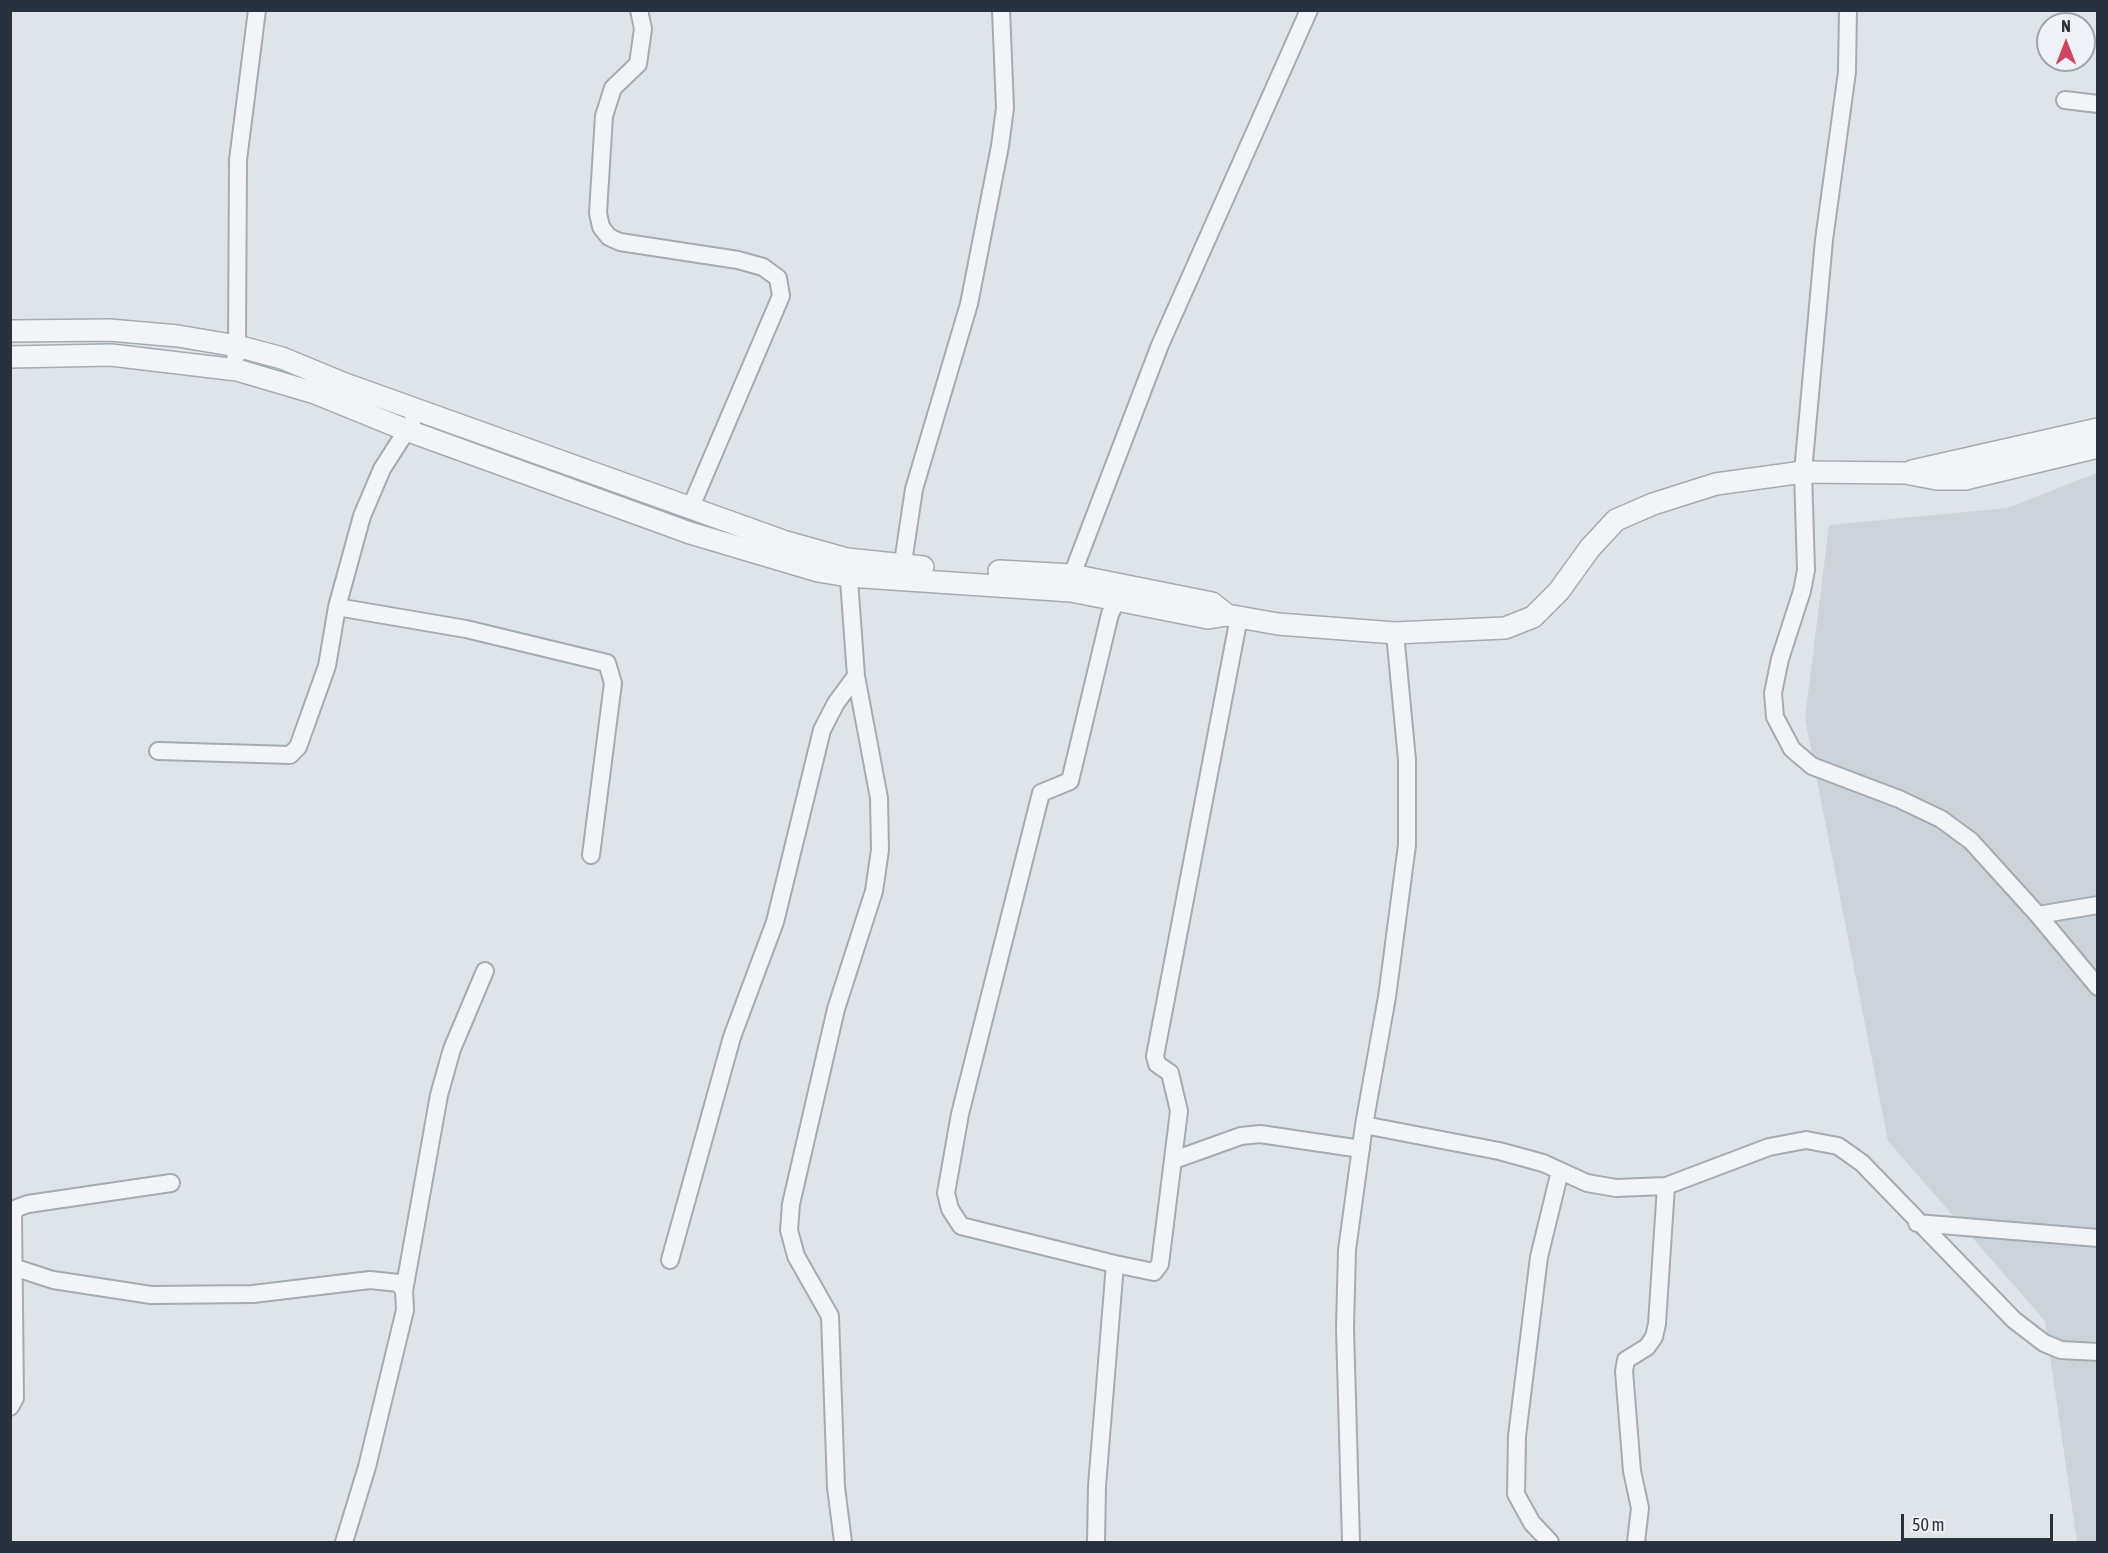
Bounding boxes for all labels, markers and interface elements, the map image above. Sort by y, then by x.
north arrow [2036,12,2096,72]
text: N [2061,17,2071,35]
scale bar [1904,1502,2056,1540]
text: 50 m [1912,1514,1944,1535]

